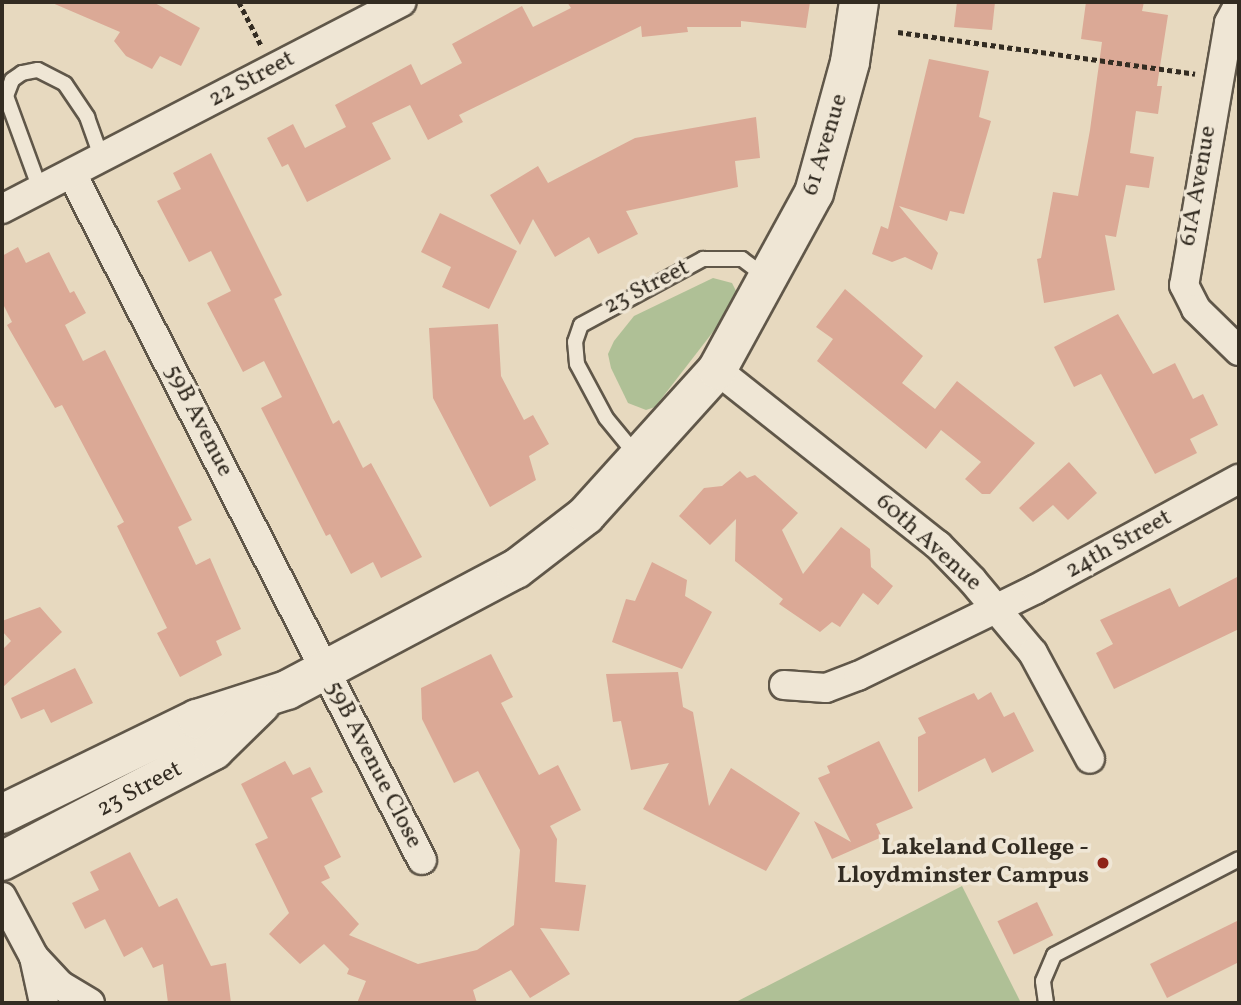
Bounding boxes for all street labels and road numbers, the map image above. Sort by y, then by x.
street label: 22 Street [204,45,300,115]
street label: 61 Avenue [797,91,855,199]
street label: 61A Avenue [1174,124,1224,248]
street label: 23 Street [599,254,695,322]
street label: 59B Avenue [158,360,238,482]
street label: 60th Avenue [869,488,987,598]
street label: 24th Street [1061,504,1177,586]
street label: 59B Avenue Close [318,677,428,853]
street label: 23 Street [93,756,187,824]

